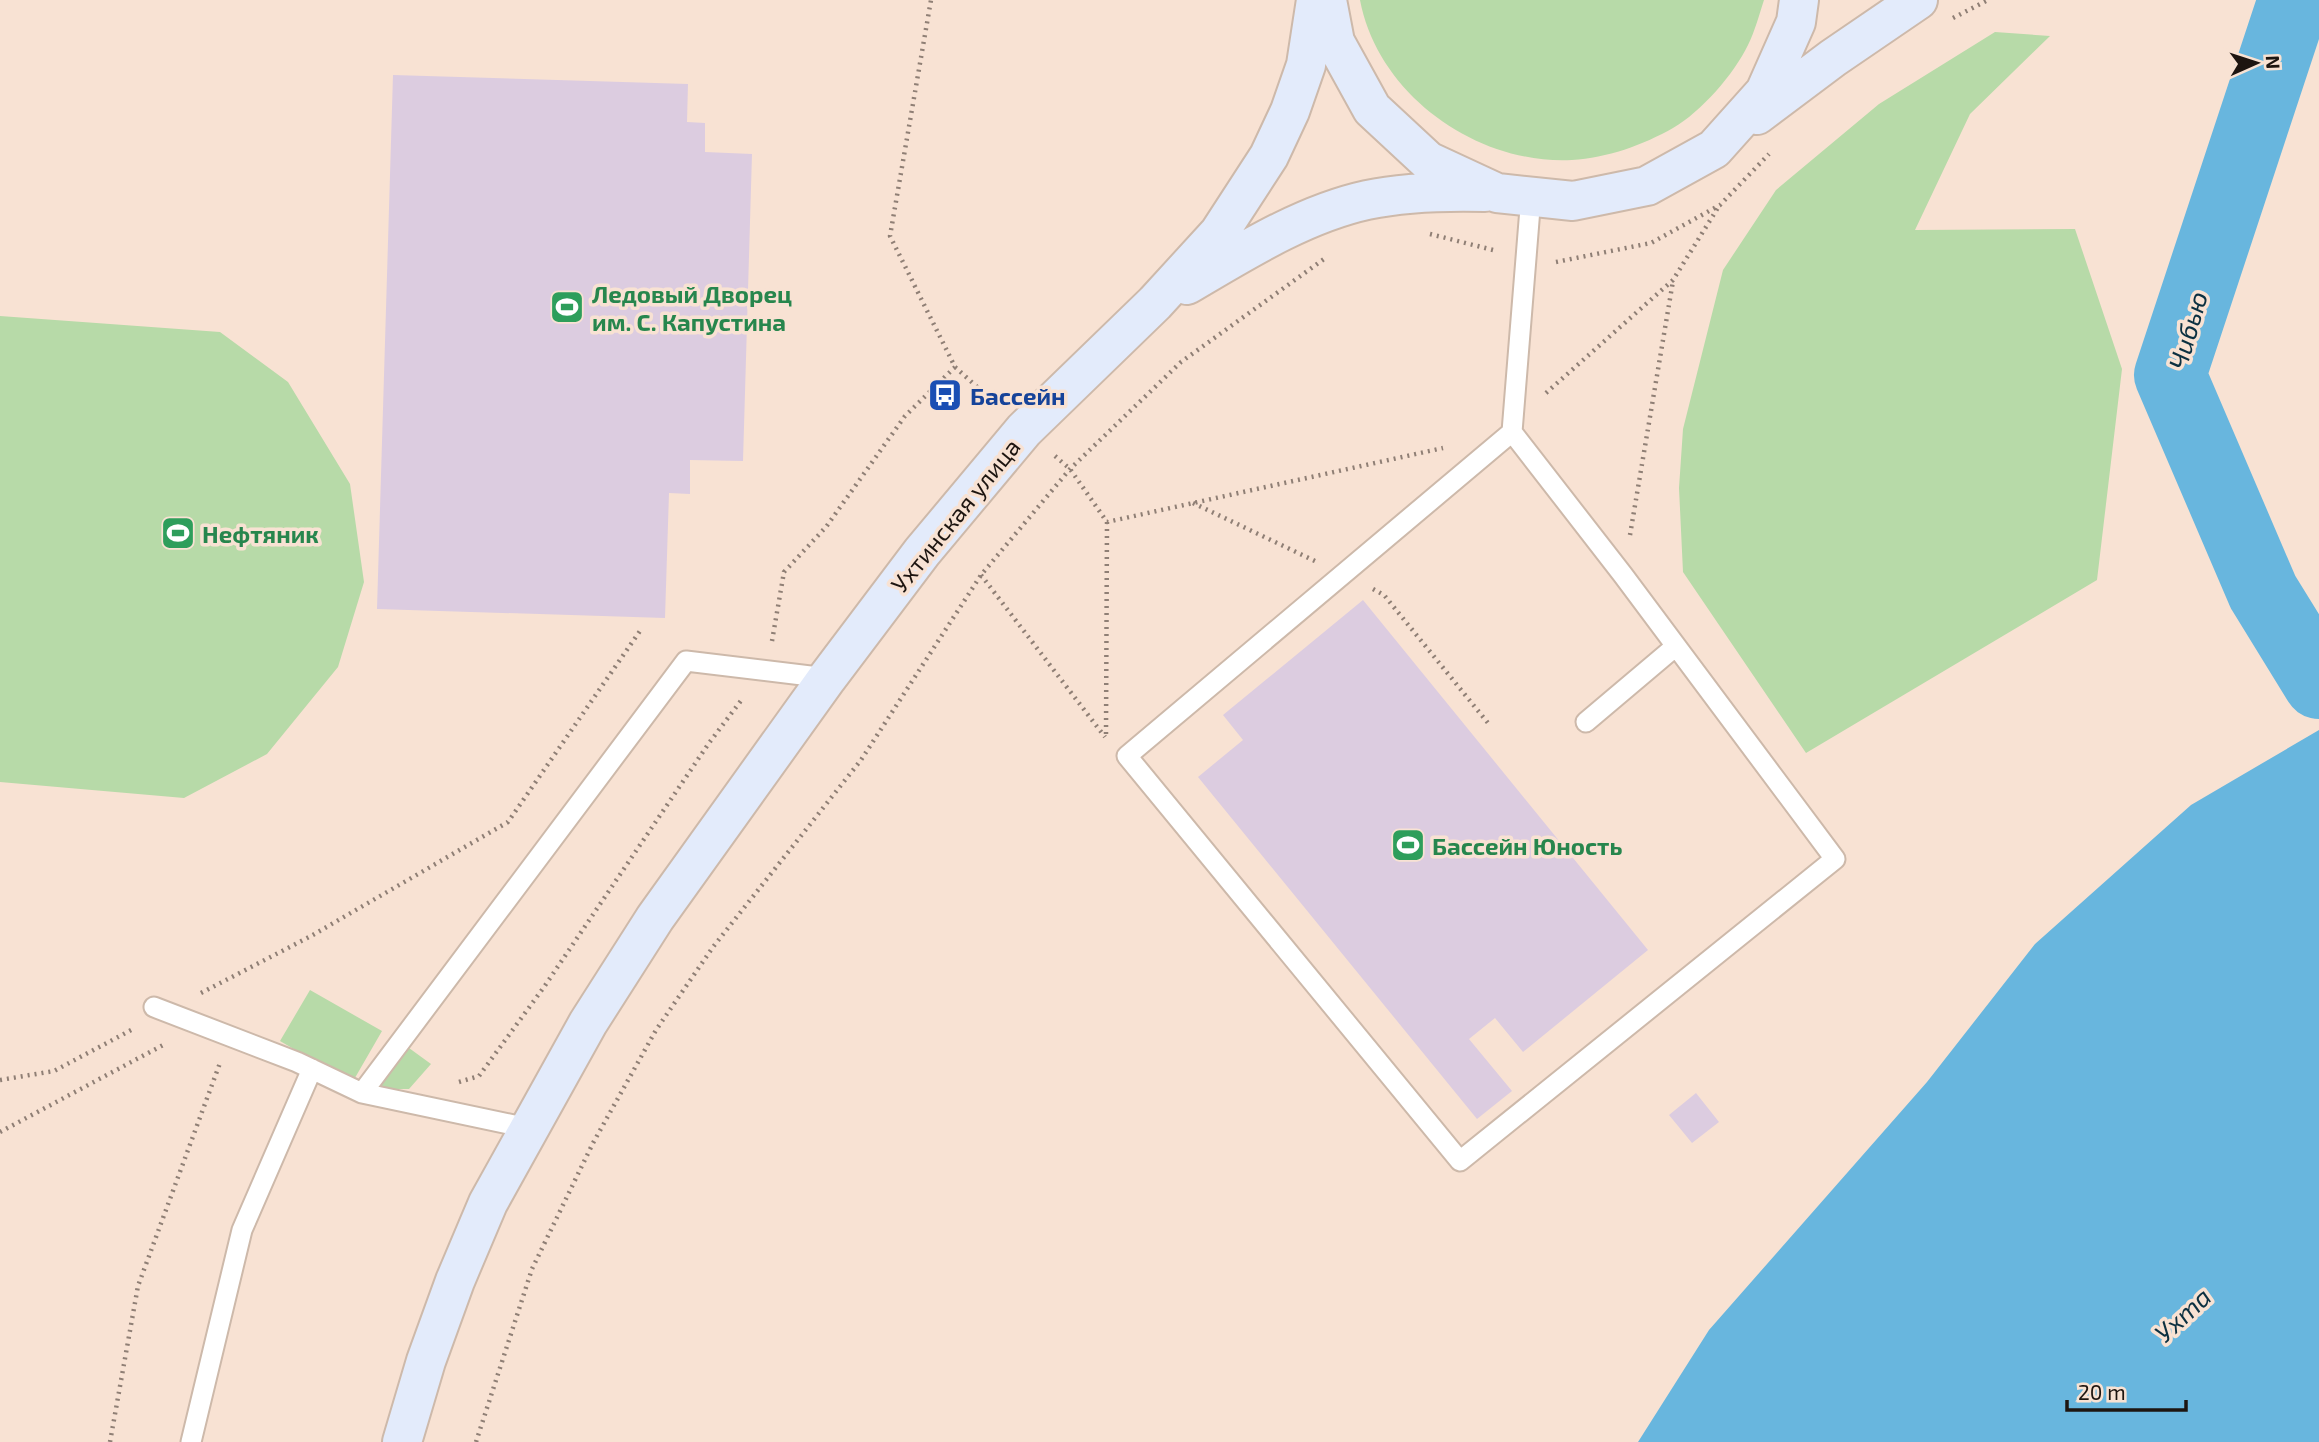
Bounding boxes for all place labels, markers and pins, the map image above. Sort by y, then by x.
place label: Ледовый Дворец им. С. Капустина [592,279,792,336]
sports icon: Ледовый Дворец им. С. Капустина [548,288,586,326]
bus stop icon: Бассейн [926,376,964,414]
place label: Бассейн [970,381,1066,410]
sports icon: Нефтяник [159,514,197,552]
place label: Нефтяник [202,519,319,548]
sports icon: Бассейн Юность [1389,826,1427,864]
place label: Бассейн Юность [1432,831,1622,860]

